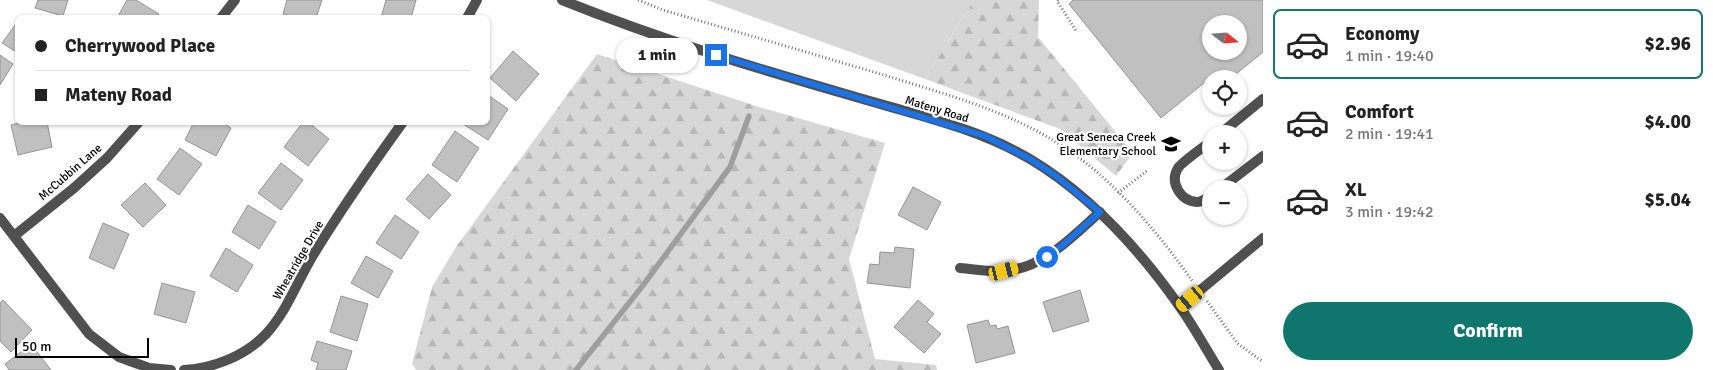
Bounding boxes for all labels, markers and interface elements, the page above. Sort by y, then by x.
north arrow [1202,15,1248,60]
map controls [1202,15,1247,225]
icon: car [1285,22,1330,67]
text: Economy [1345,22,1419,46]
text: $2.96 [1645,32,1691,56]
text: Cherrywood Place [65,34,215,58]
callout: 1 min [616,38,698,72]
route end [705,44,727,66]
text: 1 min [638,45,676,65]
text: 1 min · 19:40 [1345,46,1434,66]
button: locate [1202,70,1247,115]
text: Mateny Road [65,83,172,107]
street label: Mateny Road [903,93,971,126]
icon: car [1285,100,1330,145]
text: Comfort [1345,100,1414,124]
text: $4.00 [1645,110,1691,134]
text: 2 min · 19:41 [1345,124,1434,144]
button: + [1202,125,1247,170]
place label: Great Seneca Creek Elementary School [1056,130,1156,159]
school or university icon: Great Seneca Creek Elementary School [1160,133,1182,155]
street label: McCubbin Lane [36,141,105,204]
icon: car [1285,178,1330,223]
text: XL [1345,178,1367,202]
button: − [1202,180,1247,225]
text: $5.04 [1645,188,1691,212]
text: 3 min · 19:42 [1345,202,1434,222]
street label: Wheatridge Drive [270,218,327,303]
route start [1036,246,1058,268]
car [987,260,1020,282]
car [1173,284,1206,314]
button: Confirm [1283,302,1693,360]
scale bar [15,335,149,358]
text: 50 m [22,338,51,355]

